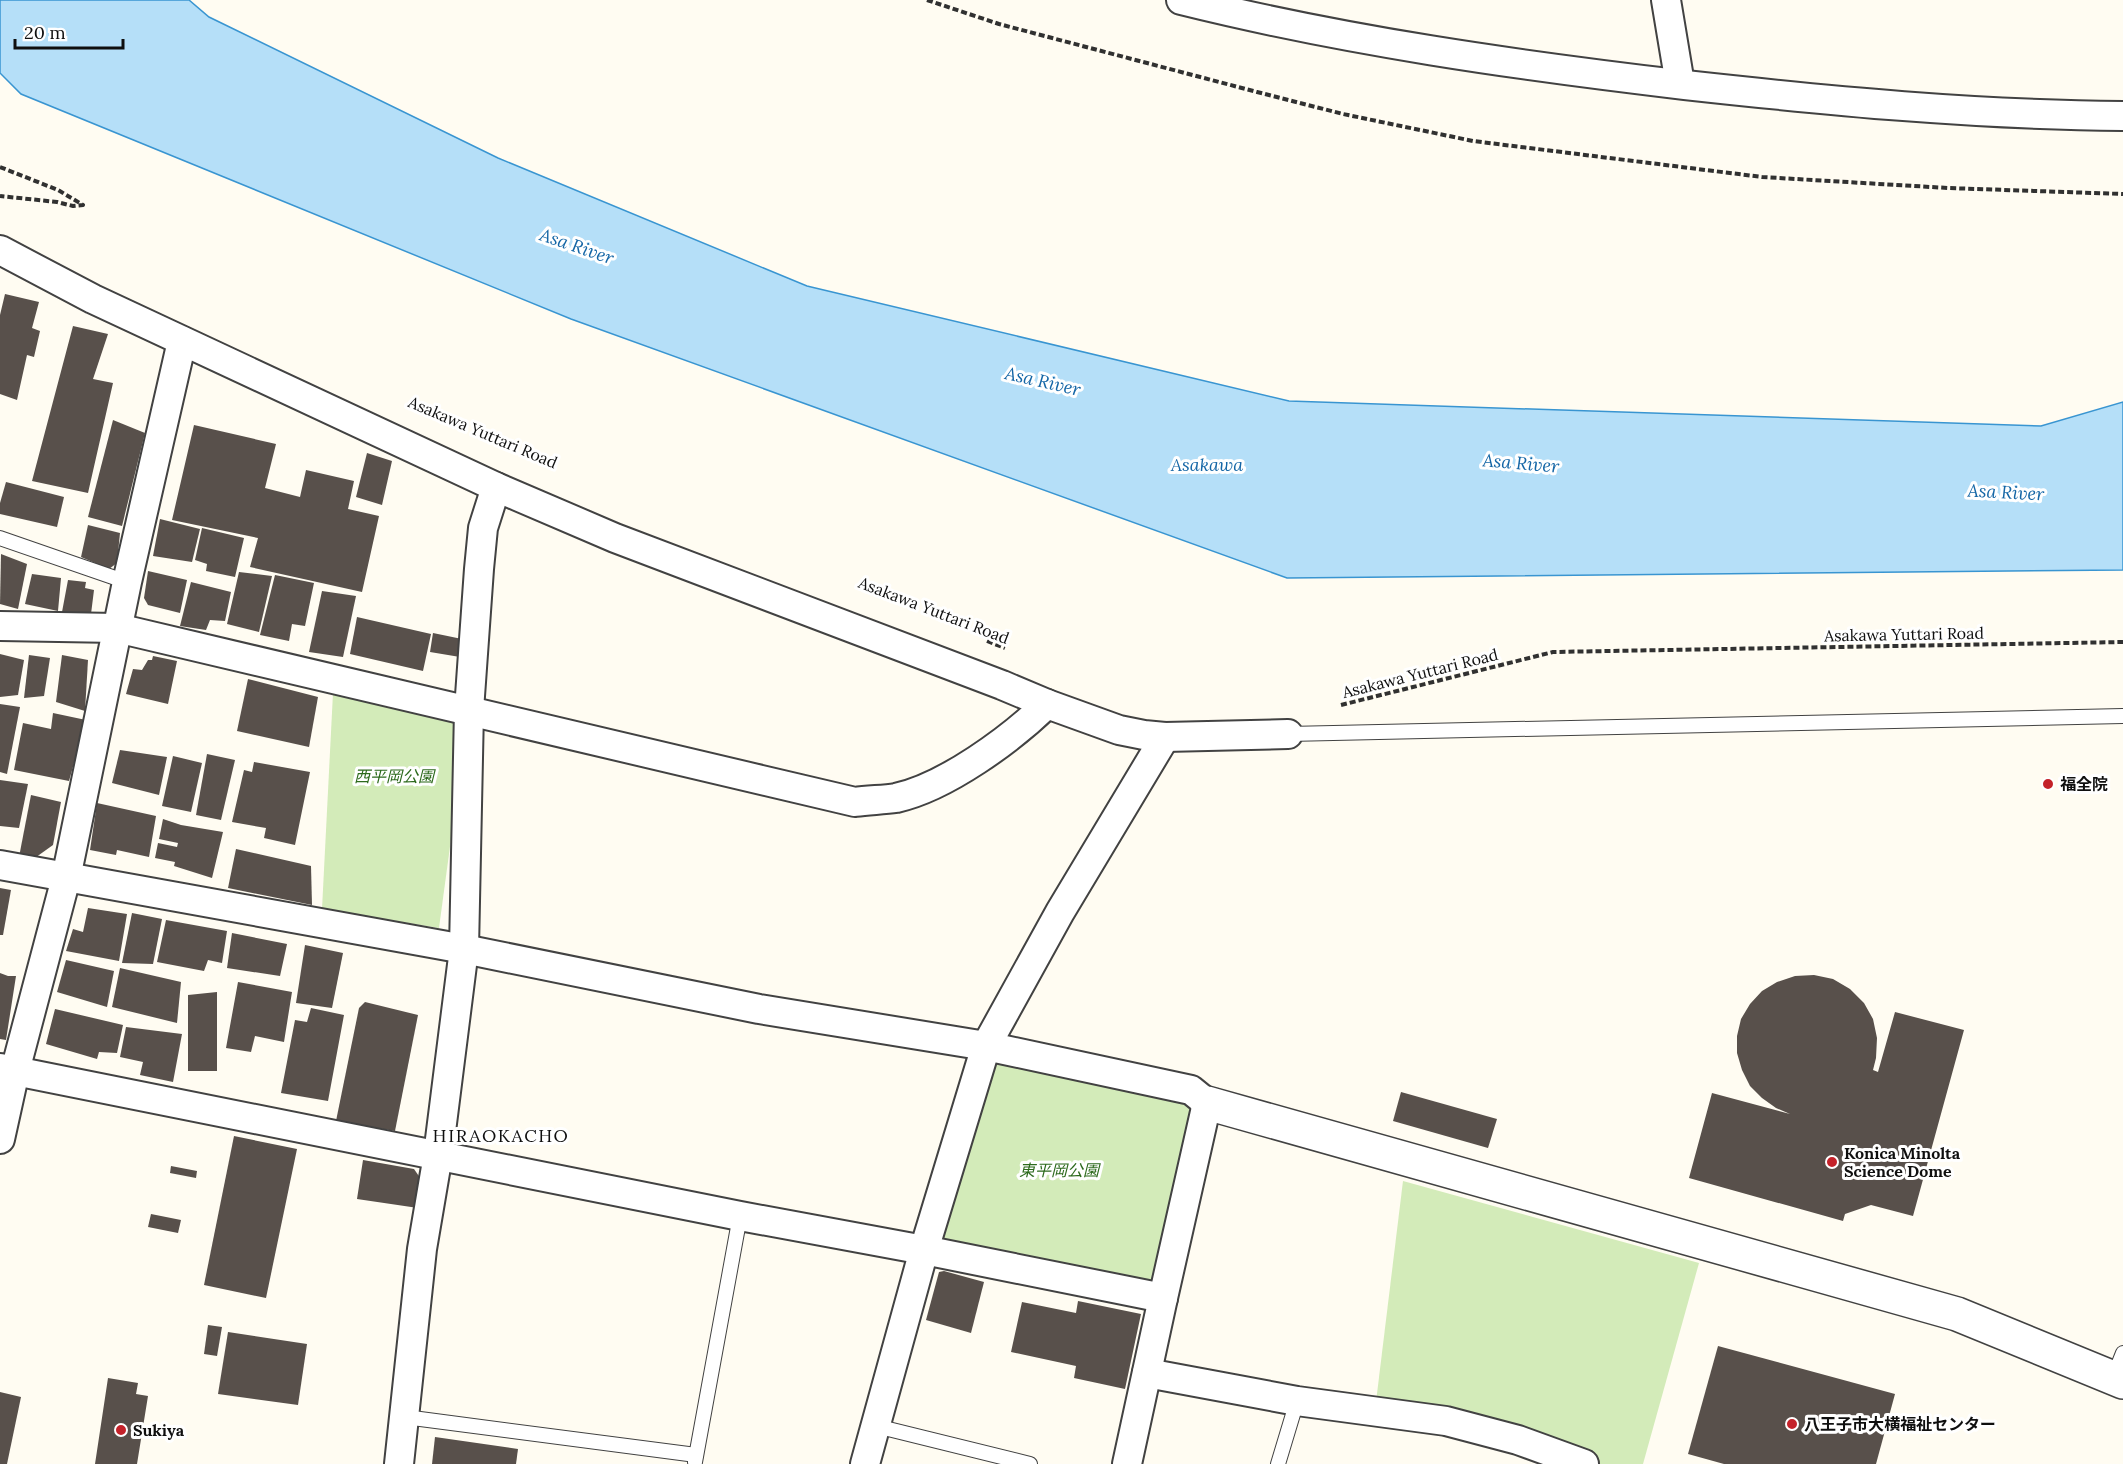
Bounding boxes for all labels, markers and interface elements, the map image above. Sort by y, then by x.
scale bar [15,12,123,50]
text: 20 m [24,21,66,44]
water label: Asa River [536,222,618,270]
water label: Asa River [1002,361,1084,401]
street label: Asakawa Yuttari Road [405,391,561,473]
water label: Asa River [1481,448,1561,478]
water label: Asakawa [1170,453,1243,476]
water label: Asa River [1966,478,2046,506]
street label: Asakawa Yuttari Road [855,572,1013,648]
street label: Asakawa Yuttari Road [1823,623,1985,645]
street label: Asakawa Yuttari Road [1339,644,1500,702]
park label: 西平岡公園 [354,766,436,786]
place label: 福全院 [2060,774,2108,794]
marker: 福全院 [2041,777,2055,791]
district label: HIRAOKACHO [433,1124,569,1147]
place label: Konica Minolta Science Dome [1844,1143,1961,1181]
marker: Konica Minolta Science Dome [1825,1155,1839,1169]
park label: 東平岡公園 [1019,1160,1101,1180]
place label: 八王子市大横福祉センター [1804,1414,1996,1434]
marker: 八王子市大横福祉センター [1785,1417,1799,1431]
place label: Sukiya [133,1420,185,1440]
marker: Sukiya [114,1423,128,1437]

